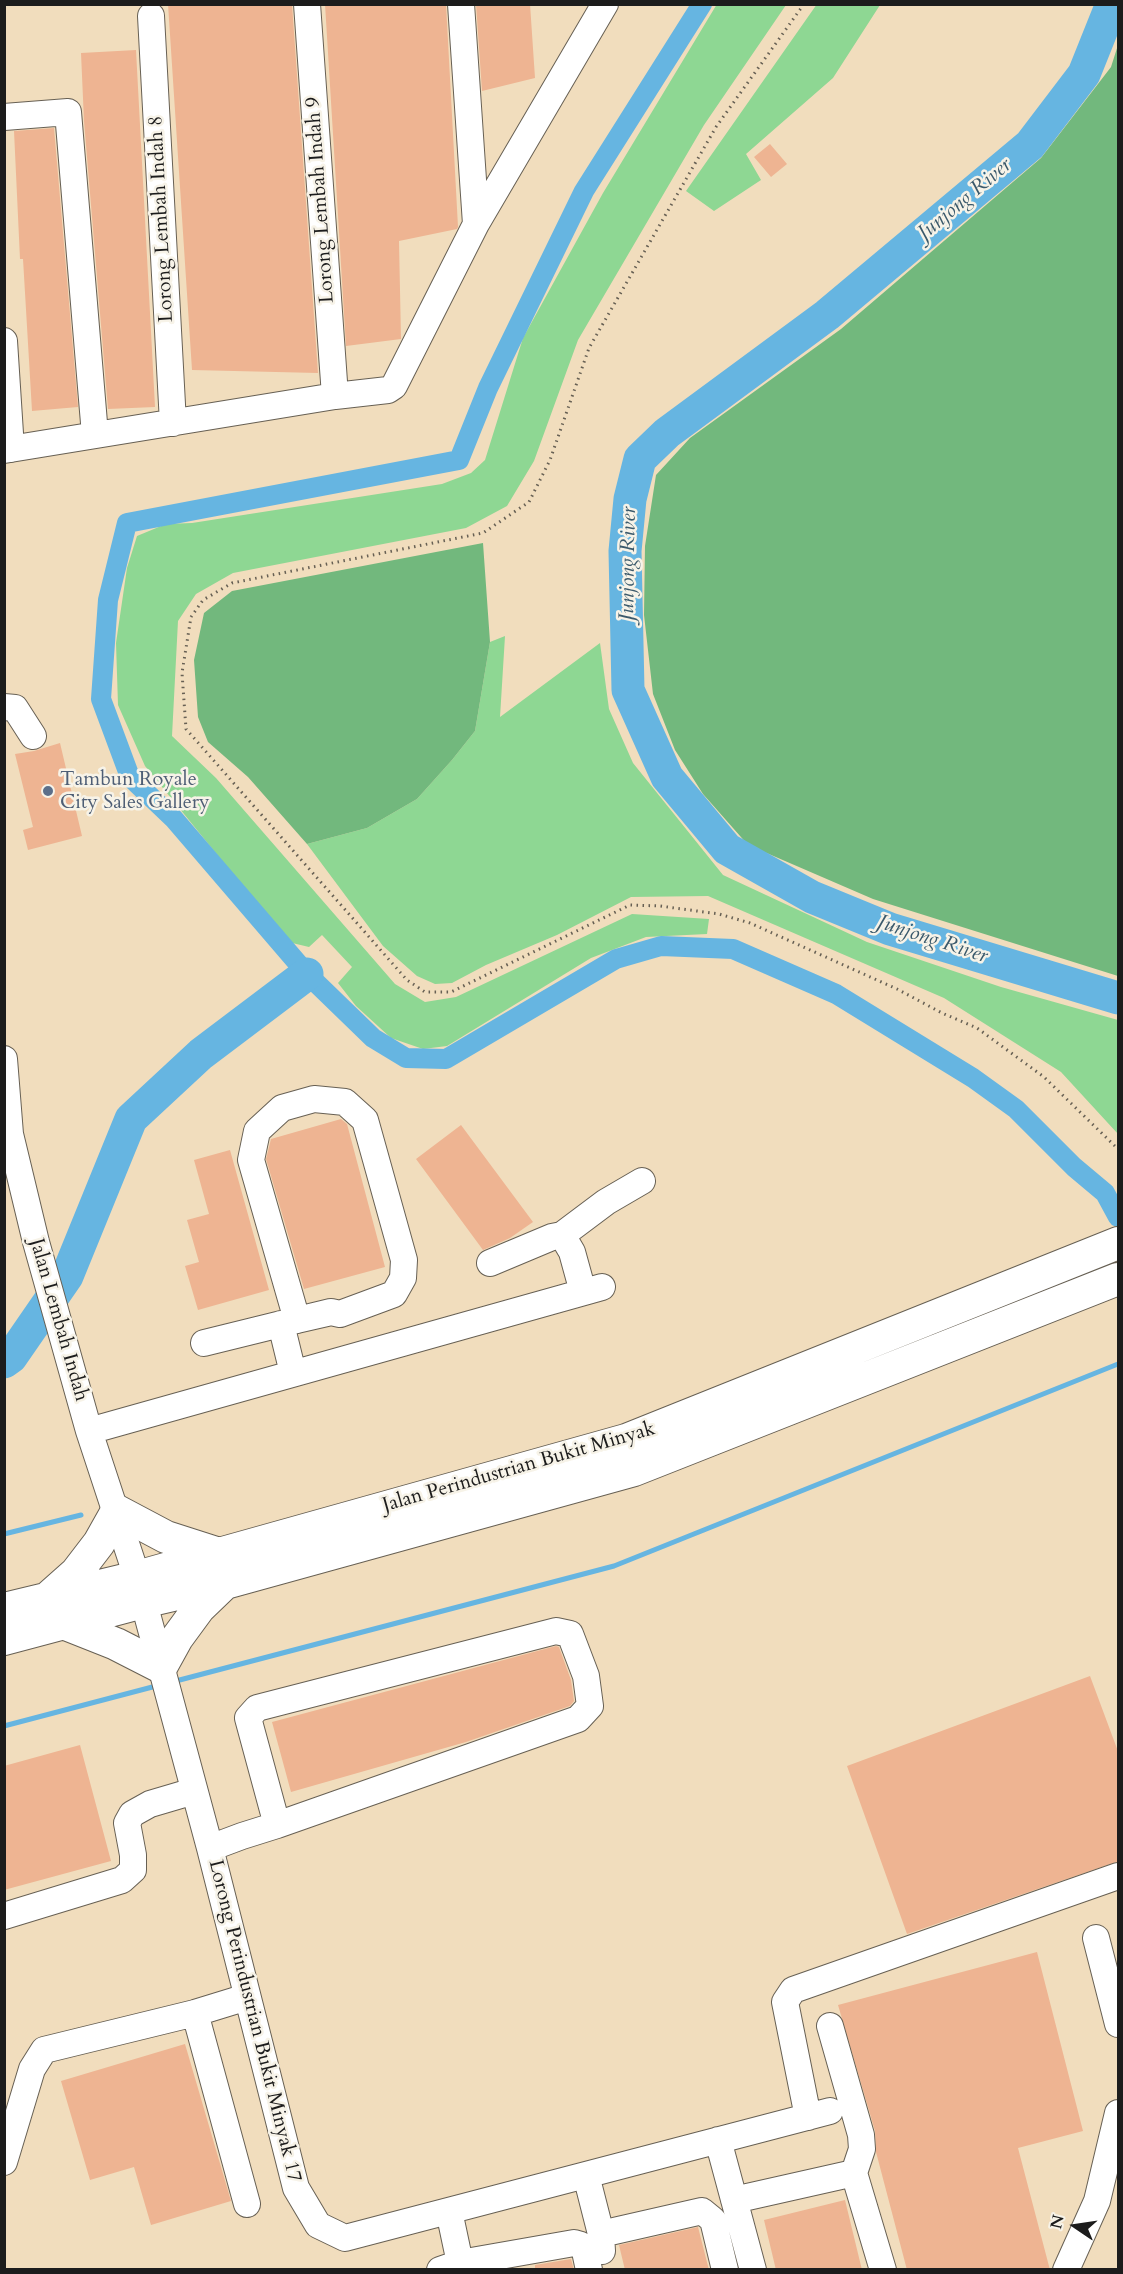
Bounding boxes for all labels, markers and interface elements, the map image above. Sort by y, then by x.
street label: Lorong Lembah Indah 9 [302,96,340,304]
street label: Lorong Lembah Indah 8 [145,115,179,323]
water label: Junjong River [913,154,1017,246]
water label: Junjong River [615,507,643,621]
place label: Tambun Royale City Sales Gallery [60,768,210,815]
marker: Tambun Royale City Sales Gallery [41,784,55,798]
water label: Junjong River [874,910,990,970]
street label: Jalan Lembah Indah [23,1236,93,1404]
street label: Jalan Perindustrian Bukit Minyak [380,1418,658,1518]
street label: Lorong Perindustrian Bukit Minyak 17 [202,1857,306,2185]
north arrow [1045,2196,1105,2256]
text: N [1045,2213,1070,2231]

